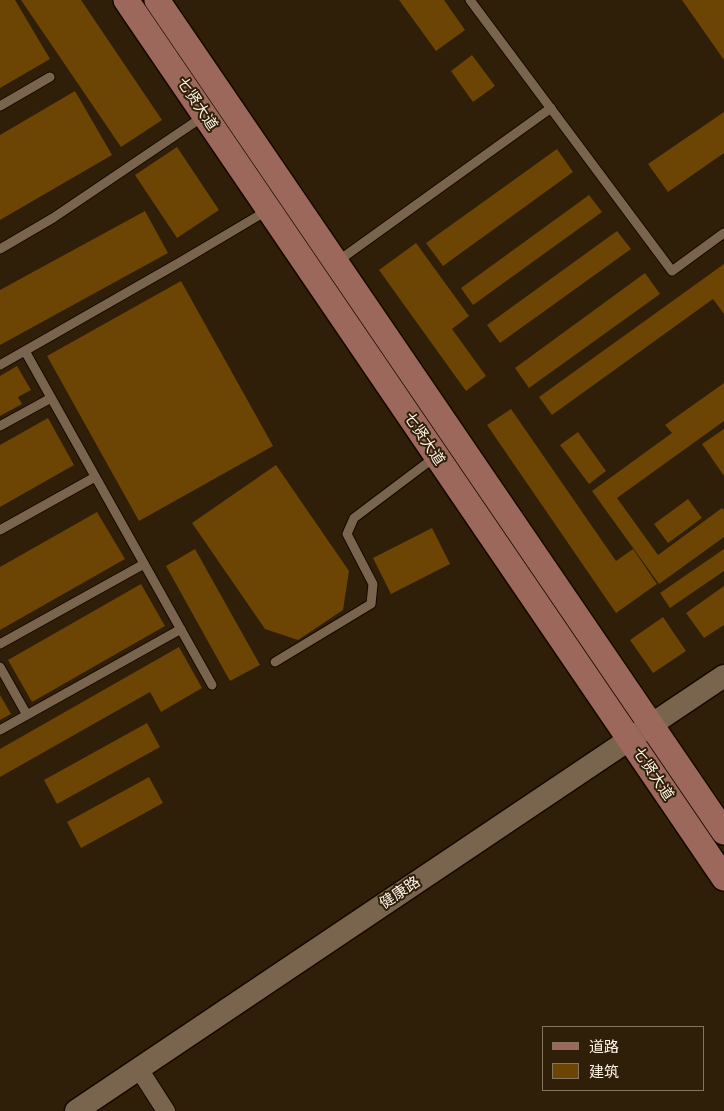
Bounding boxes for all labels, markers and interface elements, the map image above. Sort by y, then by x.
street label: 七贤大道 [173,74,221,134]
street label: 七贤大道 [400,409,448,469]
street label: 七贤大道 [629,744,677,804]
street label: 健康路 [376,873,424,913]
legend [542,1026,704,1091]
text: 道路 [589,1037,619,1056]
text: 建筑 [589,1062,619,1081]

